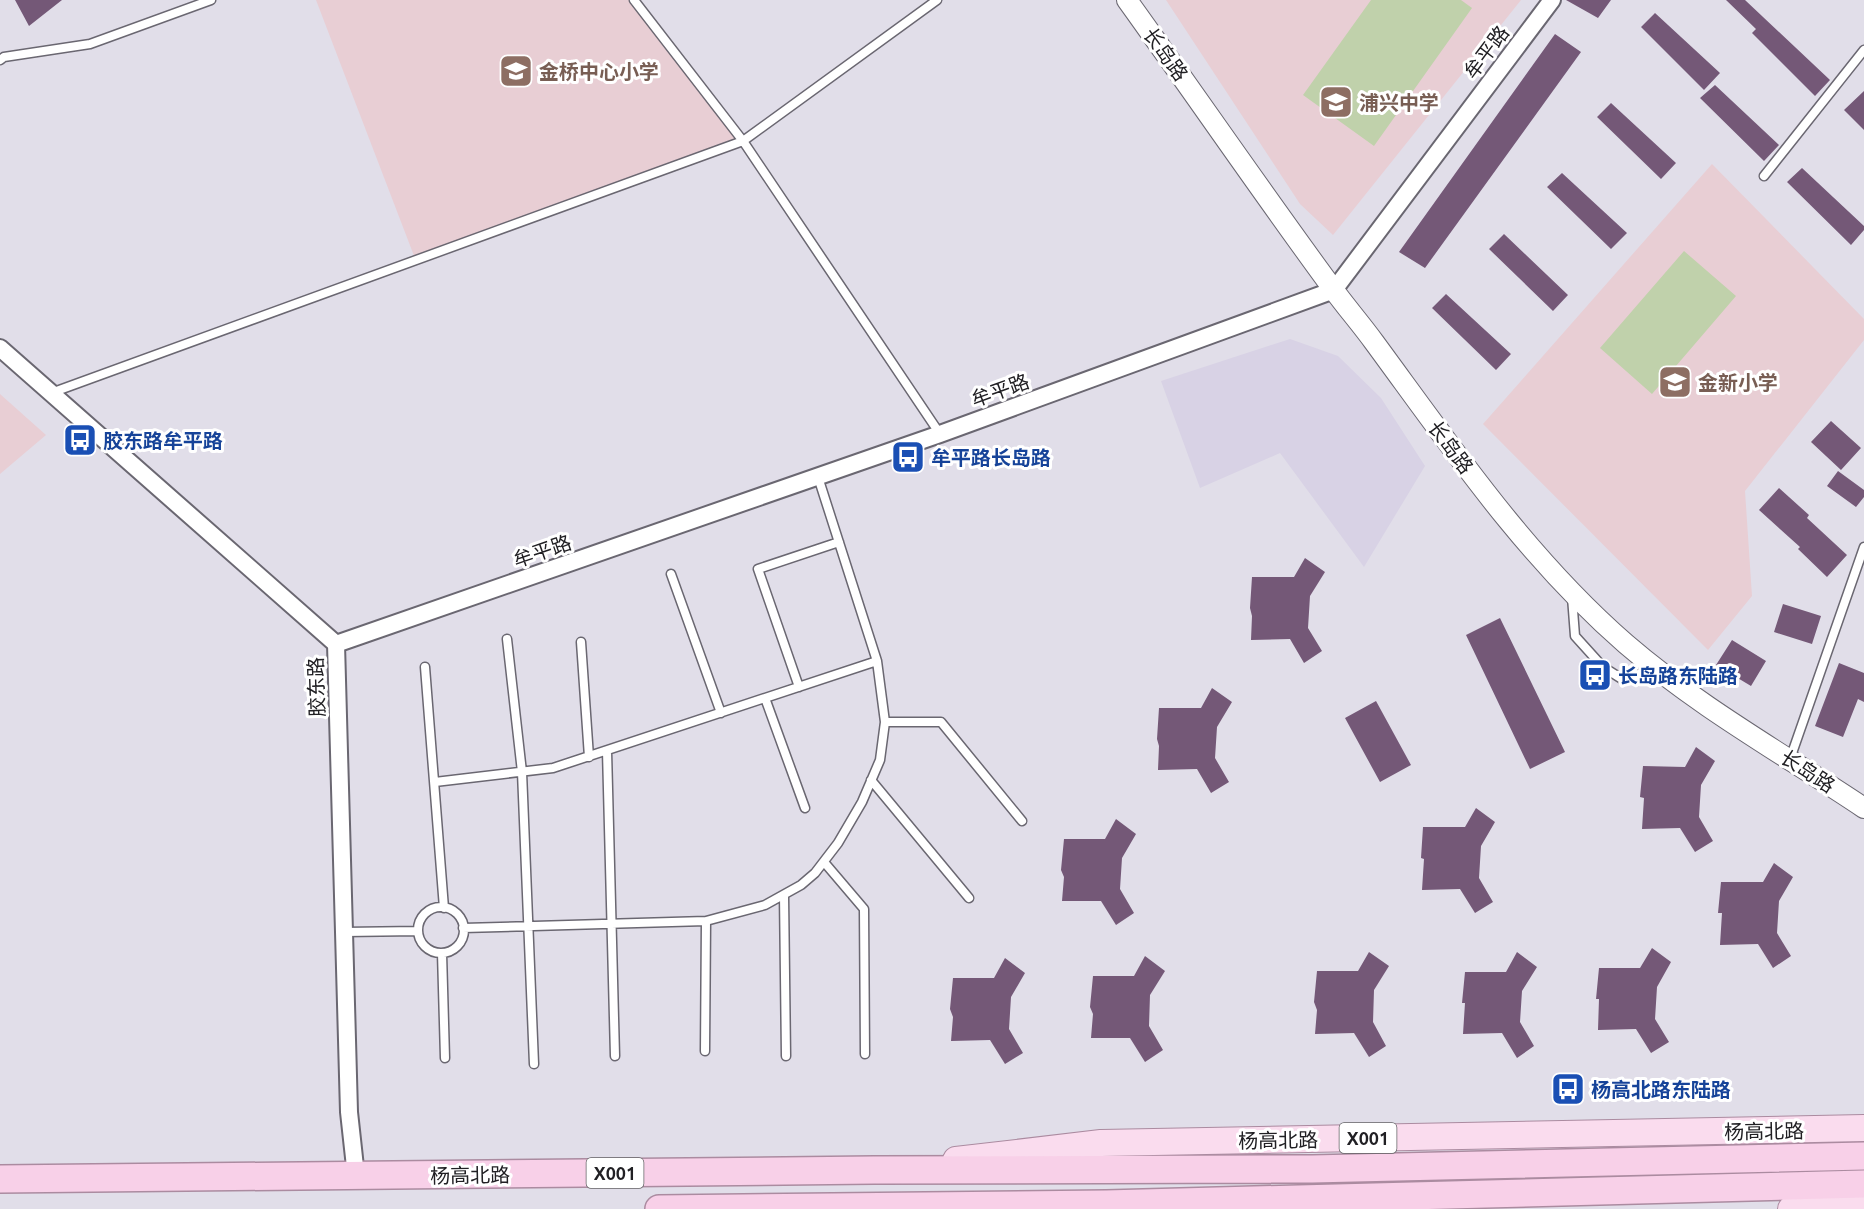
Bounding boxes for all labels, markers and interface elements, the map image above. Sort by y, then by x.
street label: 牟平路 [1459,21,1513,83]
street label: 长岛路 [1139,23,1193,85]
school or university icon: 金桥中心小学 [498,53,534,89]
place label: 金桥中心小学 [539,60,659,83]
school or university icon: 浦兴中学 [1318,84,1354,120]
place label: 浦兴中学 [1359,91,1439,114]
school or university icon: 金新小学 [1657,364,1693,400]
street label: 牟平路 [968,369,1032,411]
place label: 金新小学 [1698,371,1778,394]
street label: 长岛路 [1424,416,1478,478]
bus stop icon: 胶东路牟平路 [62,422,98,458]
place label: 胶东路牟平路 [103,429,223,452]
bus stop icon: 牟平路长岛路 [890,439,926,475]
place label: 牟平路长岛路 [931,446,1051,469]
street label: 牟平路 [510,530,574,572]
street label: 胶东路 [303,657,329,717]
bus stop icon: 长岛路东陆路 [1577,657,1613,693]
place label: 长岛路东陆路 [1618,664,1738,687]
street label: 长岛路 [1777,745,1839,797]
bus stop icon: 杨高北路东陆路 [1550,1071,1586,1107]
place label: 杨高北路东陆路 [1591,1078,1731,1101]
street label: 杨高北路 [1724,1119,1804,1143]
road number: X001 [1340,1123,1396,1153]
street label: 杨高北路 [1238,1128,1318,1152]
road number: X001 [586,1158,644,1188]
street label: 杨高北路 [430,1163,510,1187]

